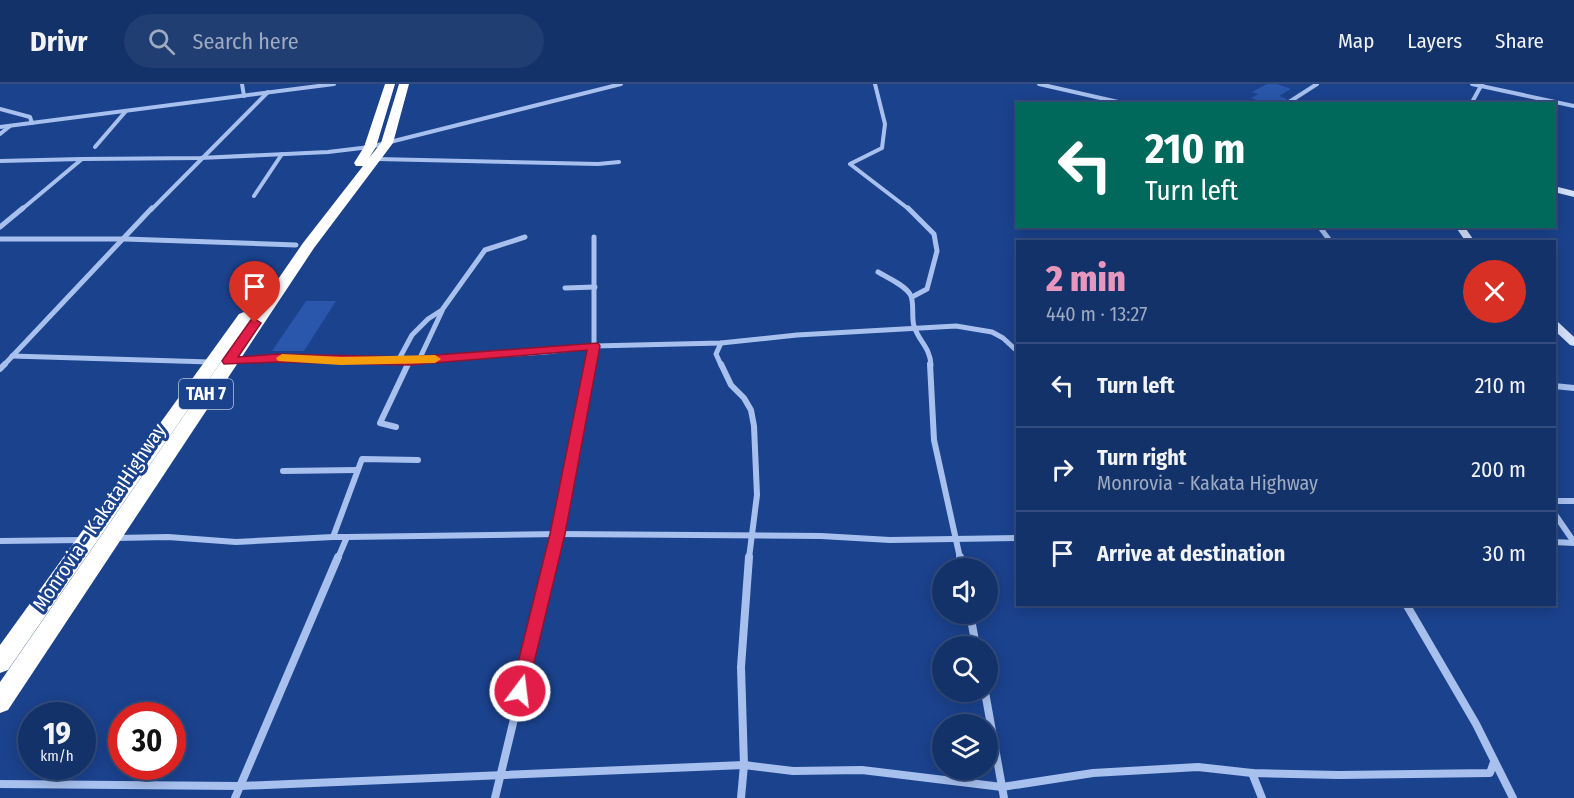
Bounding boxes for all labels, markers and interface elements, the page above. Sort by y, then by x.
search box [124,14,544,68]
text: Drivr [30,25,88,58]
icon: search [145,25,178,58]
text: Search here [193,28,299,55]
text: Map [1338,28,1374,54]
text: Layers [1407,28,1462,54]
text: Share [1495,28,1544,54]
text: 210 m [1145,124,1245,174]
icon: left [1046,126,1124,204]
text: Turn left [1145,175,1238,207]
text: 2 min [1046,257,1126,301]
button: close [1463,260,1526,323]
pin [229,261,280,323]
icon: arrive [238,270,271,303]
text: 440 m · 13:27 [1046,302,1147,326]
icon: left [1046,369,1079,402]
text: Turn left [1097,372,1175,399]
text: 210 m [1475,372,1526,399]
road number: TAH 7 [179,379,233,409]
street label: Monrovia - Kakata Highway [27,419,171,615]
text: Turn right [1097,444,1186,471]
icon: right [1046,453,1079,486]
text: 200 m [1471,456,1526,483]
text: Monrovia - Kakata Highway [1097,471,1318,495]
icon: arrive [1046,537,1079,570]
text: Arrive at destination [1097,540,1285,567]
text: 30 m [1483,540,1526,567]
map controls [932,558,998,780]
button: sound [932,558,998,624]
button: search [932,636,998,702]
position arrow [488,659,552,723]
speed limit sign: 30 [108,702,186,780]
button: layers [932,714,998,780]
text: 19 [43,716,71,752]
text: km/h [40,747,74,765]

